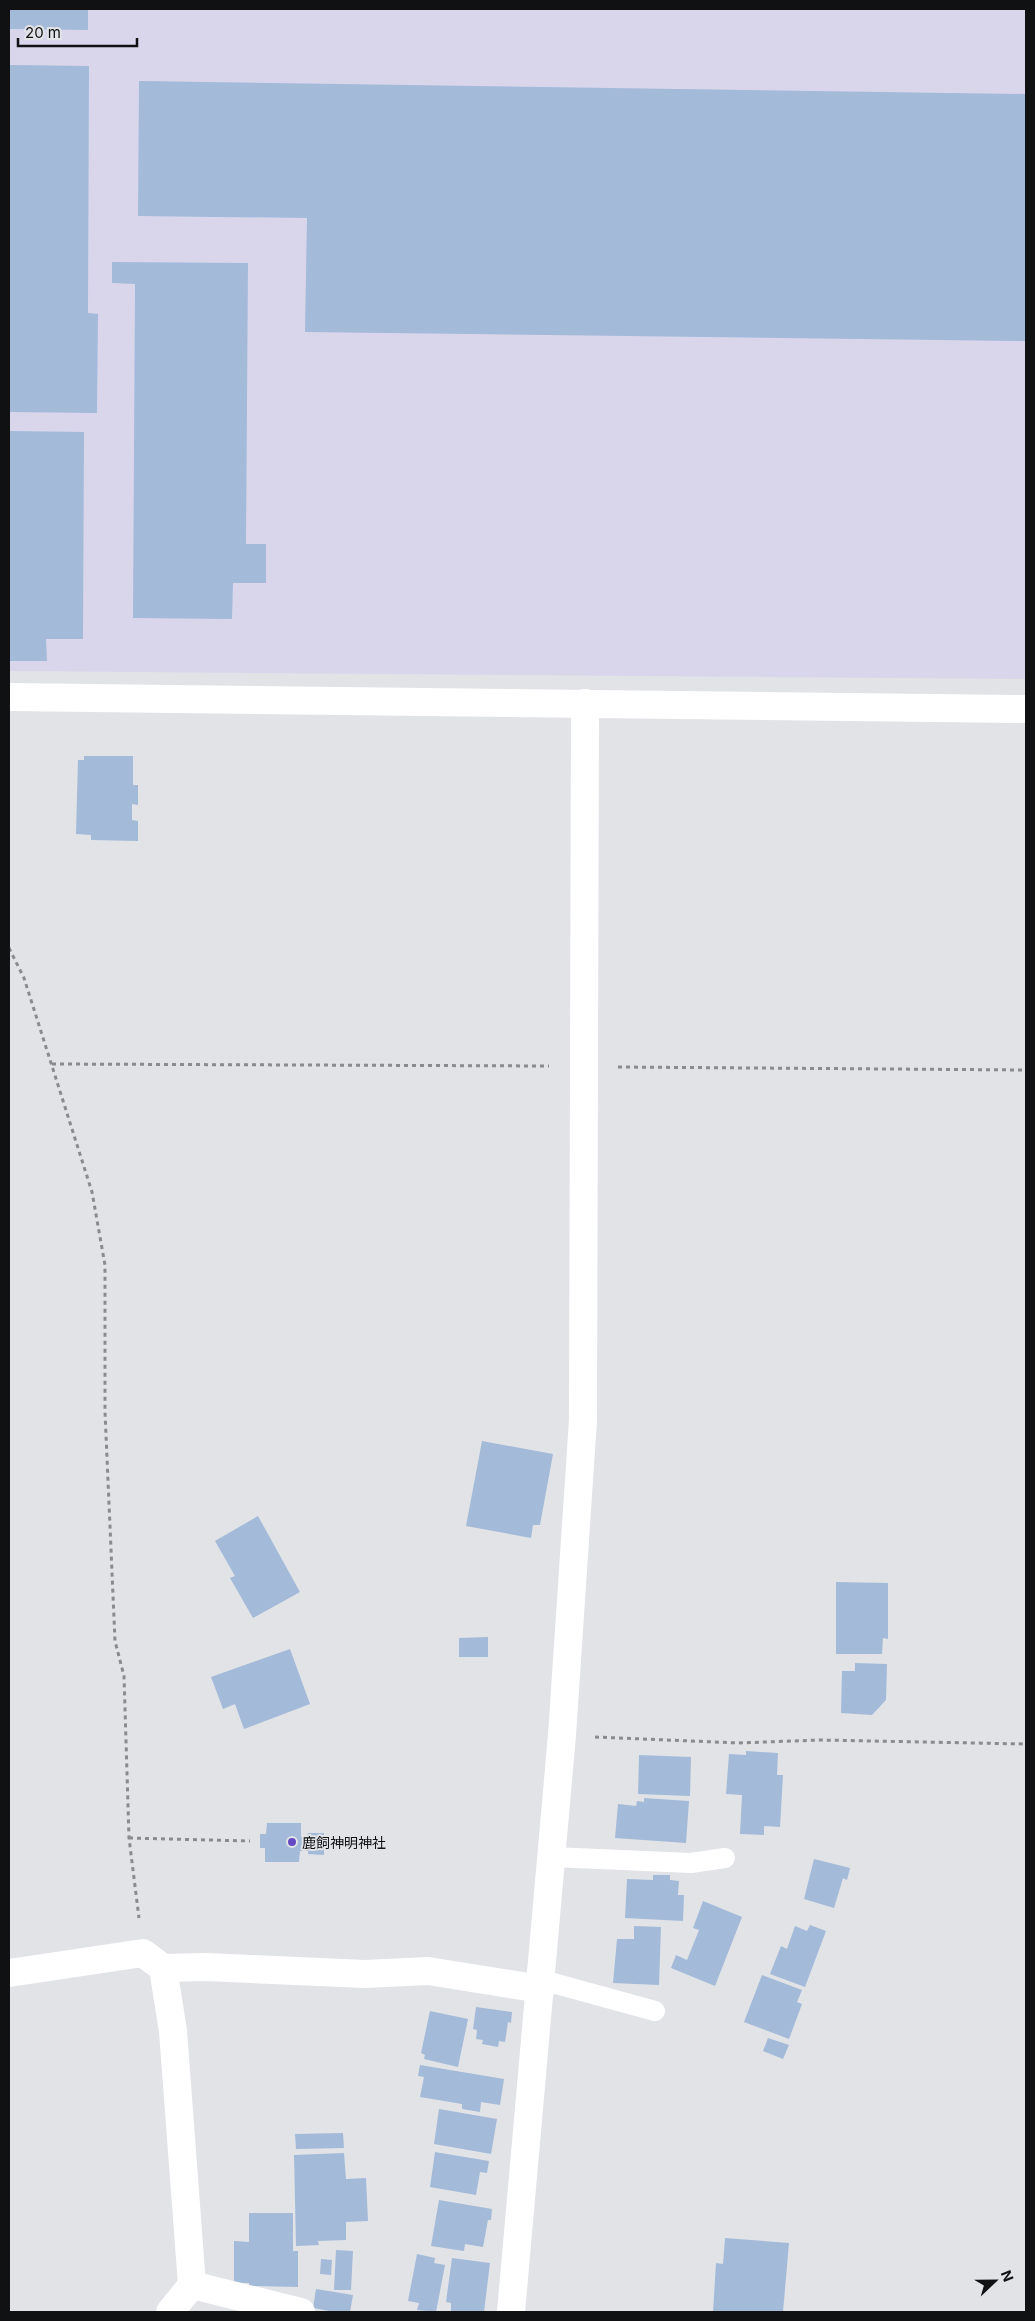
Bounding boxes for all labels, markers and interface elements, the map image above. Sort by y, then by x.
scale bar [18,15,136,47]
text: 20 m [25,23,61,42]
place label: 鹿飼神明神社 [302,1834,386,1851]
marker: 鹿飼神明神社 [286,1836,298,1848]
north arrow [970,2256,1020,2306]
text: N [998,2268,1017,2284]

